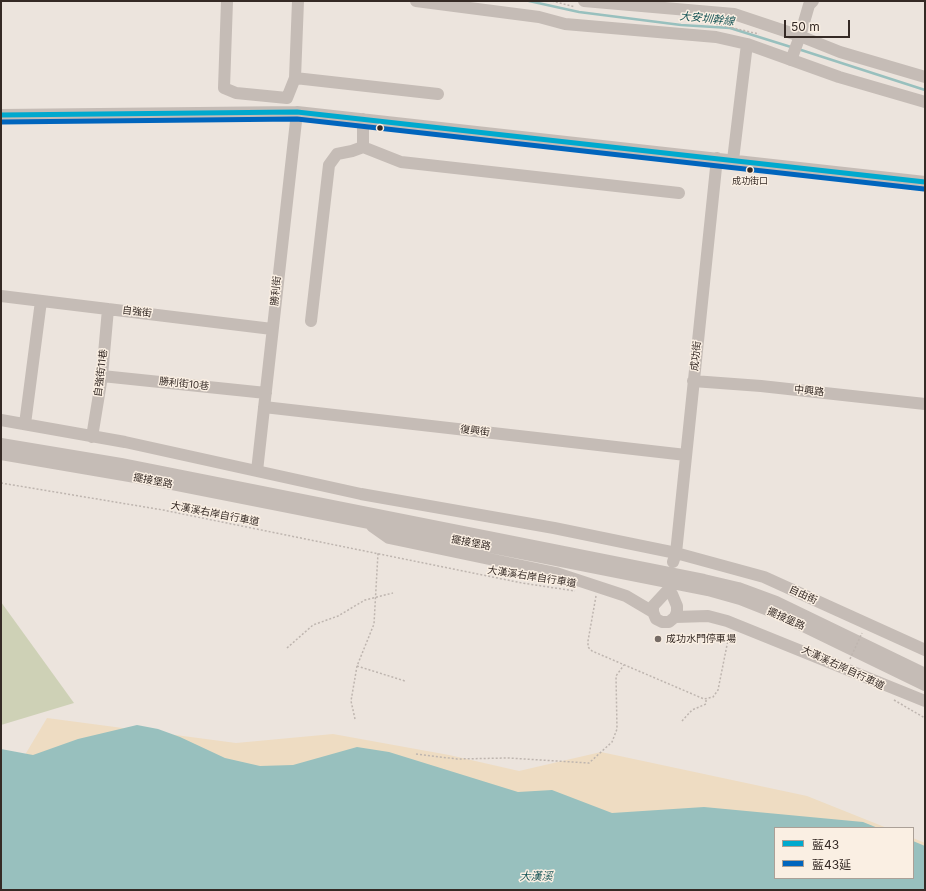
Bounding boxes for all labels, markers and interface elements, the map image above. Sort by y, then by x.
water label: 大安圳幹線 [679,10,735,28]
scale bar [786,12,852,38]
text: 50 m [791,19,820,34]
unlabelled marker [375,123,385,133]
marker: 成功街口 [745,165,755,175]
place label: 成功街口 [732,176,768,186]
street label: 勝利街 [268,275,284,307]
street label: 自強街 [121,304,153,320]
street label: 成功街 [688,340,704,372]
street label: 自強街11巷 [92,348,110,398]
street label: 勝利街10巷 [158,375,210,393]
street label: 中興路 [793,383,825,399]
street label: 復興街 [459,423,491,439]
street label: 擺接堡路 [132,471,174,491]
street label: 大漢溪右岸自行車道 [170,500,260,528]
street label: 擺接堡路 [450,533,492,553]
street label: 大漢溪右岸自行車道 [487,564,577,590]
street label: 自由街 [787,583,819,607]
street label: 擺接堡路 [765,605,807,633]
place label: 成功水門停車場 [666,633,736,645]
marker: 成功水門停車場 [653,634,663,644]
street label: 大漢溪右岸自行車道 [800,644,886,692]
legend [774,827,914,879]
text: 藍43 [812,837,839,852]
text: 藍43延 [812,857,851,872]
water label: 大漢溪 [520,870,552,884]

